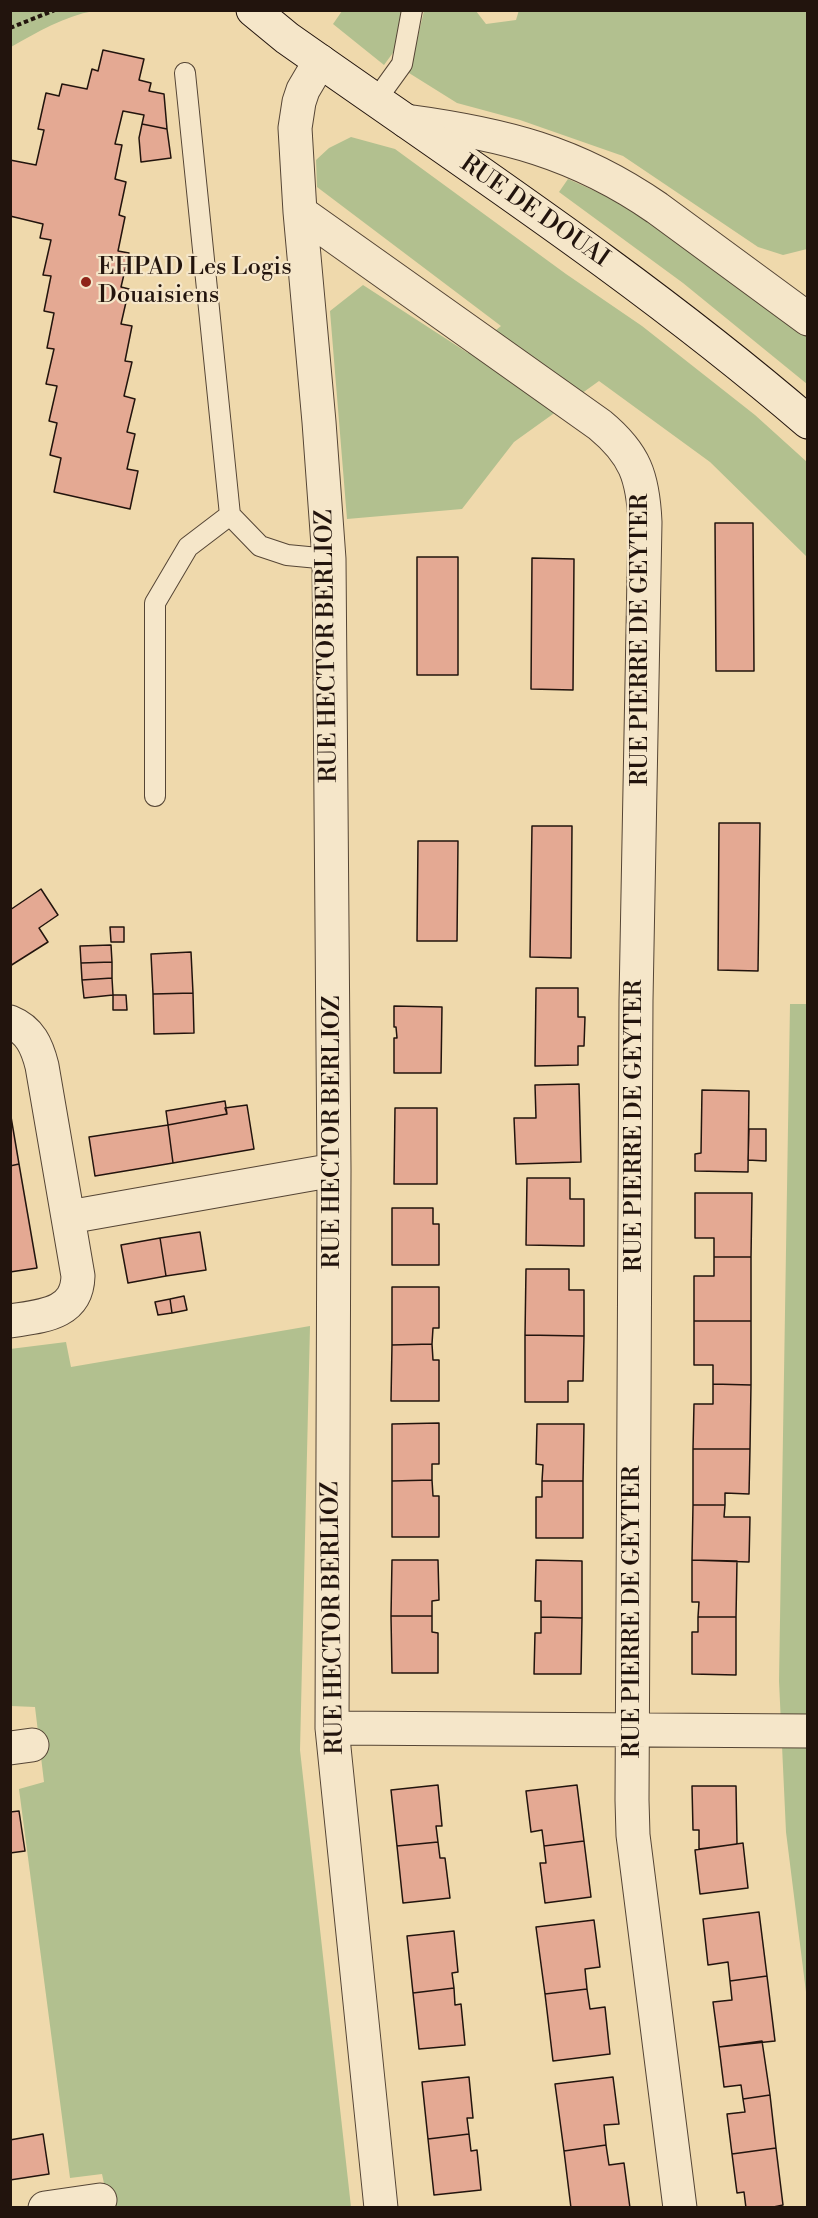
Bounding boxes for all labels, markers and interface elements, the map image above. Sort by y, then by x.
street label: RUE DE DOUAI [454,150,614,274]
place label: EHPAD Les Logis Douaisiens [98,254,292,310]
marker: EHPAD Les Logis Douaisiens [79,275,93,289]
street label: RUE PIERRE DE GEYTER [627,494,655,786]
street label: RUE HECTOR BERLIOZ [311,509,345,783]
street label: RUE PIERRE DE GEYTER [621,980,649,1272]
street label: RUE HECTOR BERLIOZ [319,995,347,1269]
street label: RUE PIERRE DE GEYTER [619,1466,647,1758]
street label: RUE HECTOR BERLIOZ [317,1481,351,1755]

